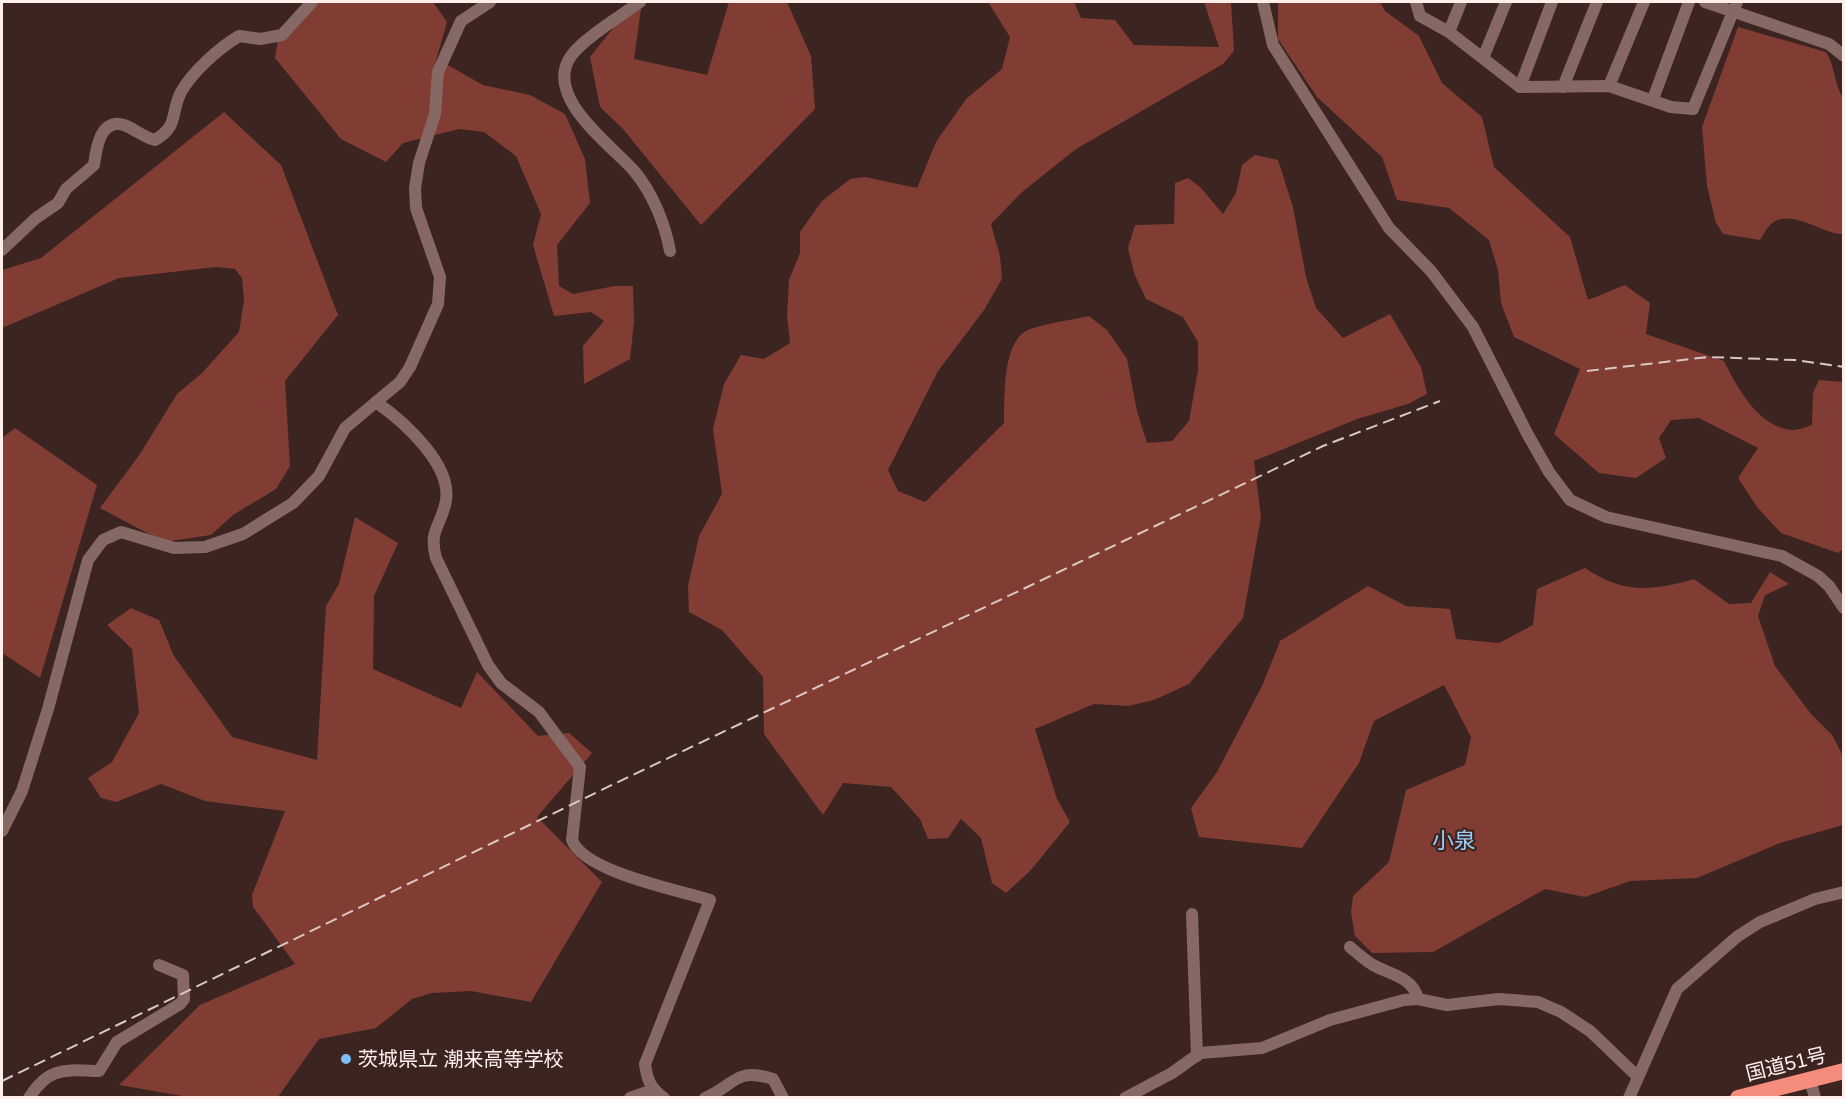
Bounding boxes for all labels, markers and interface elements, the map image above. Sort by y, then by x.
district label: 小泉 [1432,828,1476,853]
street label: 国道51号 [1743,1043,1829,1085]
place label: 茨城県立 潮来高等学校 [358,1048,564,1070]
marker: 茨城県立 潮来高等学校 [339,1052,353,1066]

